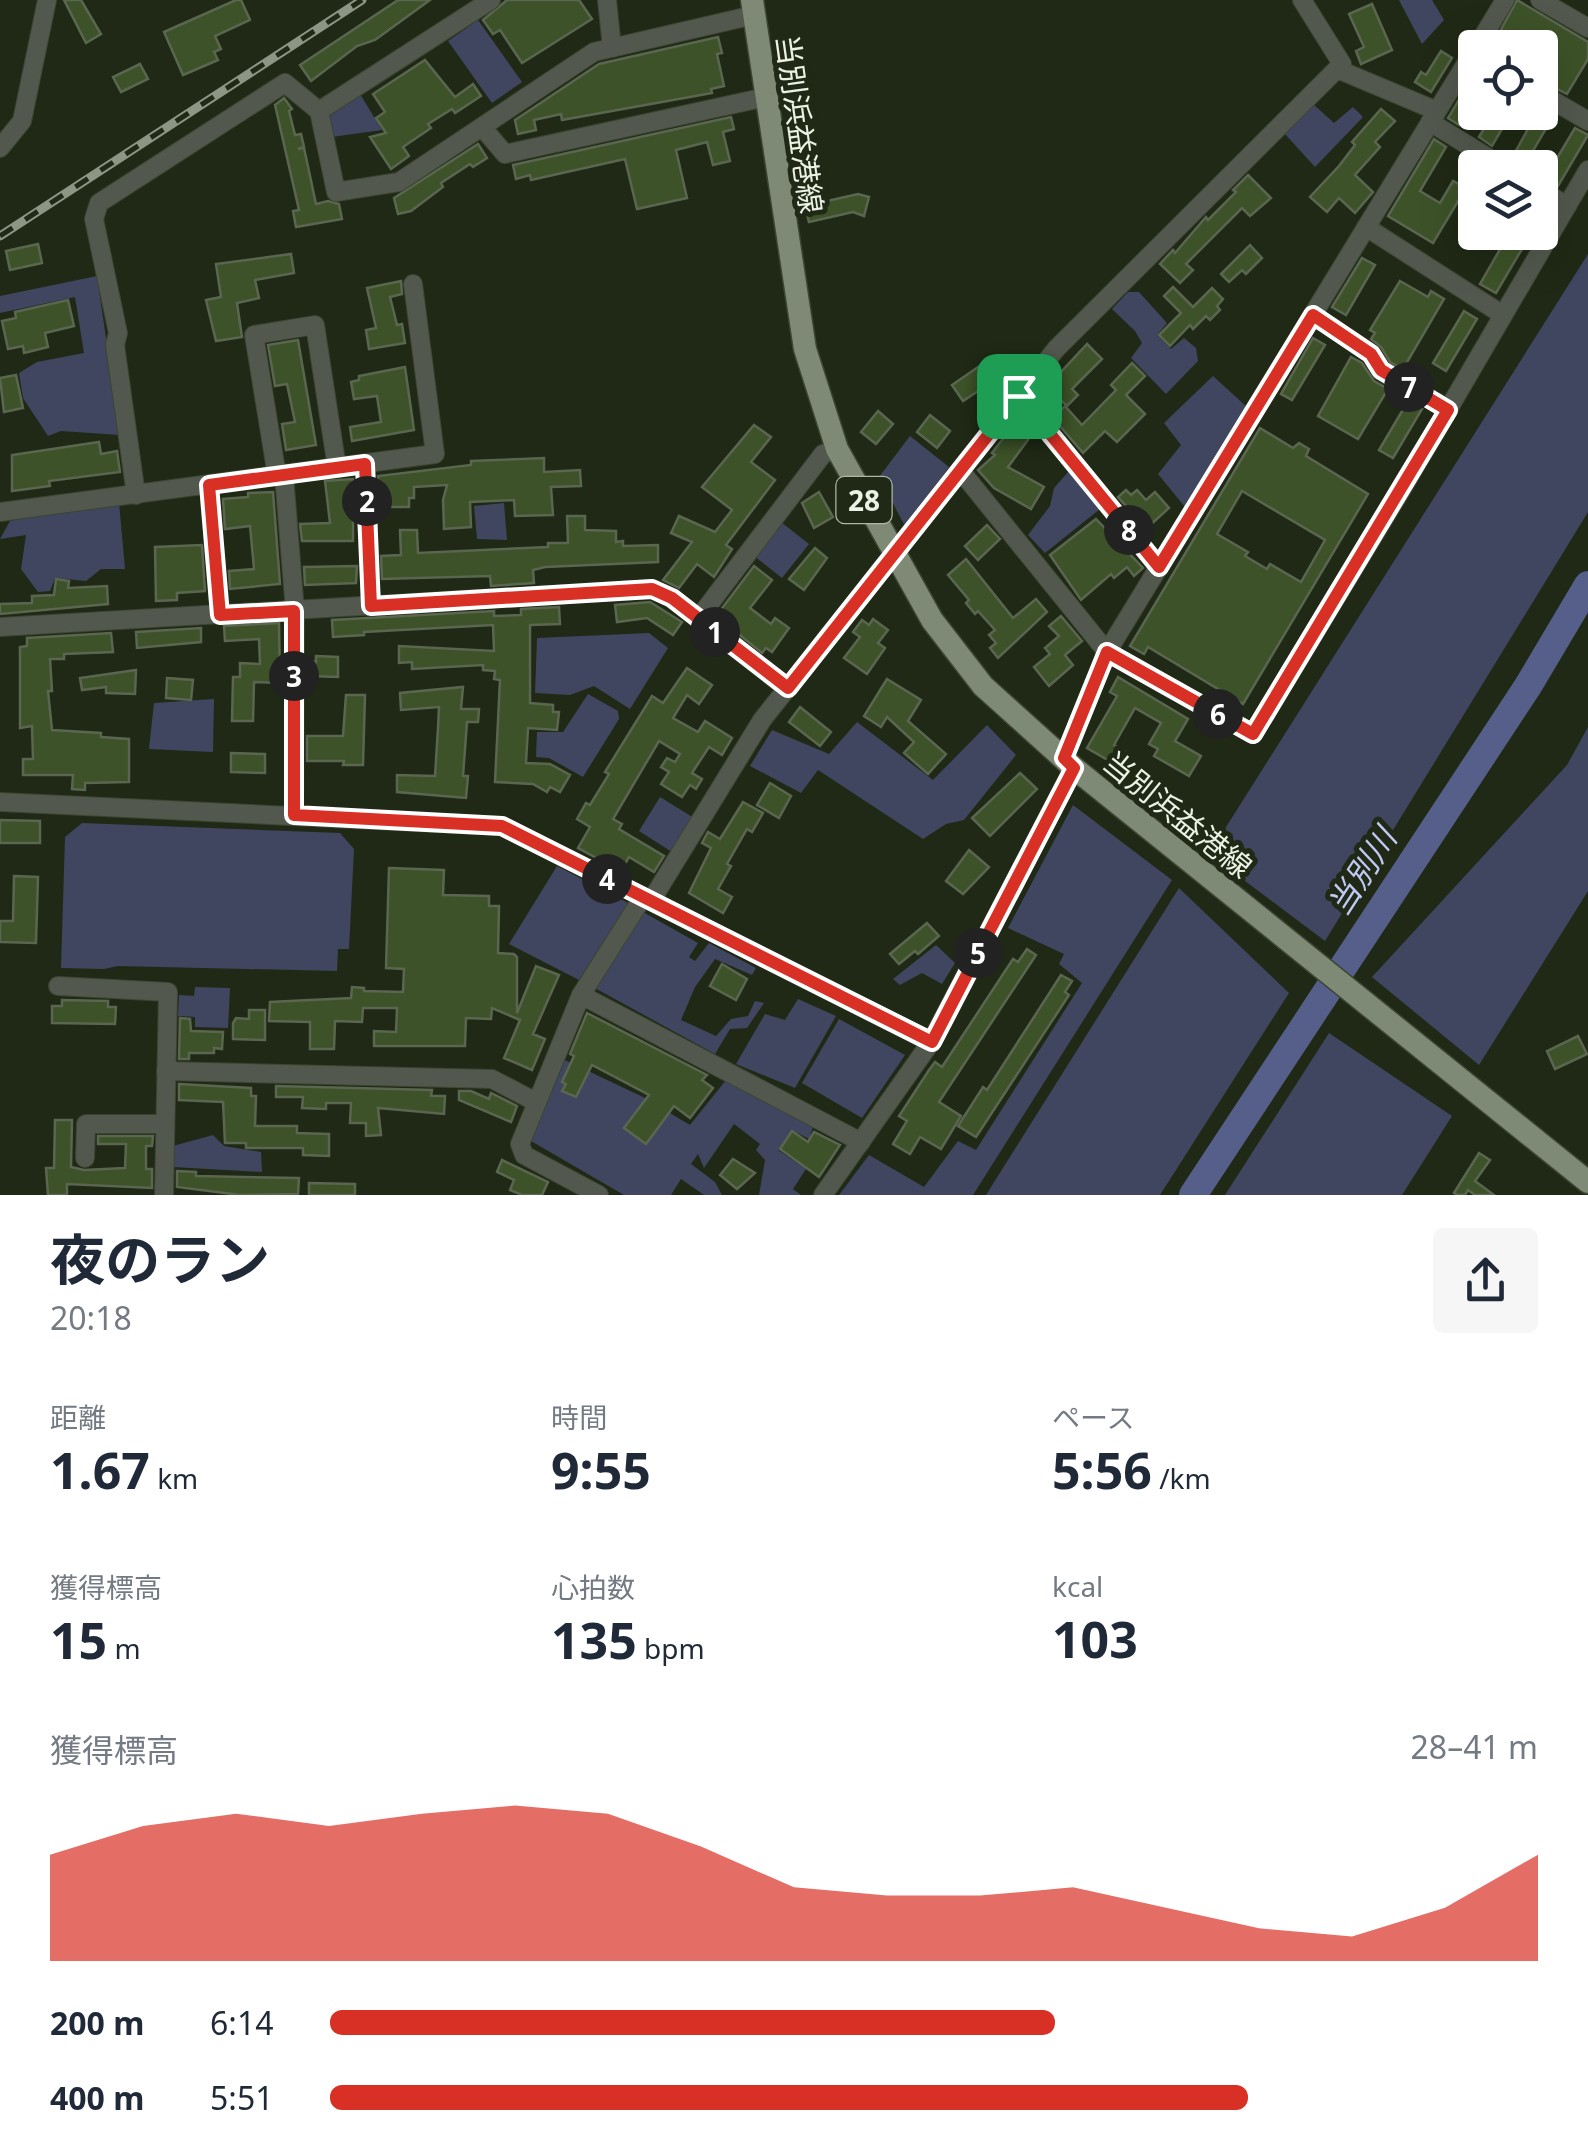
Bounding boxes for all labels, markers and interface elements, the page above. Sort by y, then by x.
map controls [1458,30,1558,250]
button: locate [1458,30,1558,130]
street label: 当別浜益港線 [767,32,833,216]
button: layers [1458,150,1558,250]
pin [977,354,1062,439]
pin: 7 [1384,362,1434,412]
text: 7 [1401,368,1417,406]
icon: arrive [992,369,1047,424]
pin: 2 [342,476,392,526]
road number: 28 [836,477,892,523]
text: 2 [359,482,375,520]
pin: 8 [1104,505,1154,555]
text: 8 [1121,511,1137,549]
pin: 1 [690,607,740,657]
text: 1 [707,613,723,651]
pin: 3 [269,651,319,701]
text: 3 [286,657,302,695]
pin: 6 [1193,689,1243,739]
text: 6 [1210,695,1226,733]
street label: 当別浜益港線 [1095,741,1261,887]
water label: 当別川 [1317,817,1407,923]
pin: 4 [582,854,632,904]
text: 4 [599,860,615,898]
pin: 5 [953,928,1003,978]
text: 5 [970,934,986,972]
text: 夜のラン [50,1221,270,1296]
button: share [1433,1228,1538,1333]
text: 20:18 [50,1296,132,1339]
text: 距離 [50,1398,106,1436]
text: 時間 [551,1398,607,1436]
text: ペース [1052,1398,1135,1436]
text: 1.67 [50,1436,150,1504]
text: 9:55 [551,1436,651,1504]
text: 5:56 [1052,1436,1152,1504]
text: km [150,1459,198,1497]
text: /km [1152,1459,1211,1497]
text: kcal [1052,1567,1103,1605]
text: 獲得標高 [50,1568,162,1606]
text: 心拍数 [551,1568,635,1606]
text: 103 [1052,1605,1138,1673]
text: 15 [50,1606,107,1674]
text: 135 [551,1606,637,1674]
text: m [107,1629,141,1667]
text: bpm [637,1629,705,1667]
text: 28–41 m [1411,1725,1538,1768]
text: 獲得標高 [50,1728,178,1771]
text: 200 m [50,2001,144,2044]
text: 6:14 [210,2001,274,2044]
text: 400 m [50,2076,144,2119]
text: 5:51 [210,2076,274,2119]

